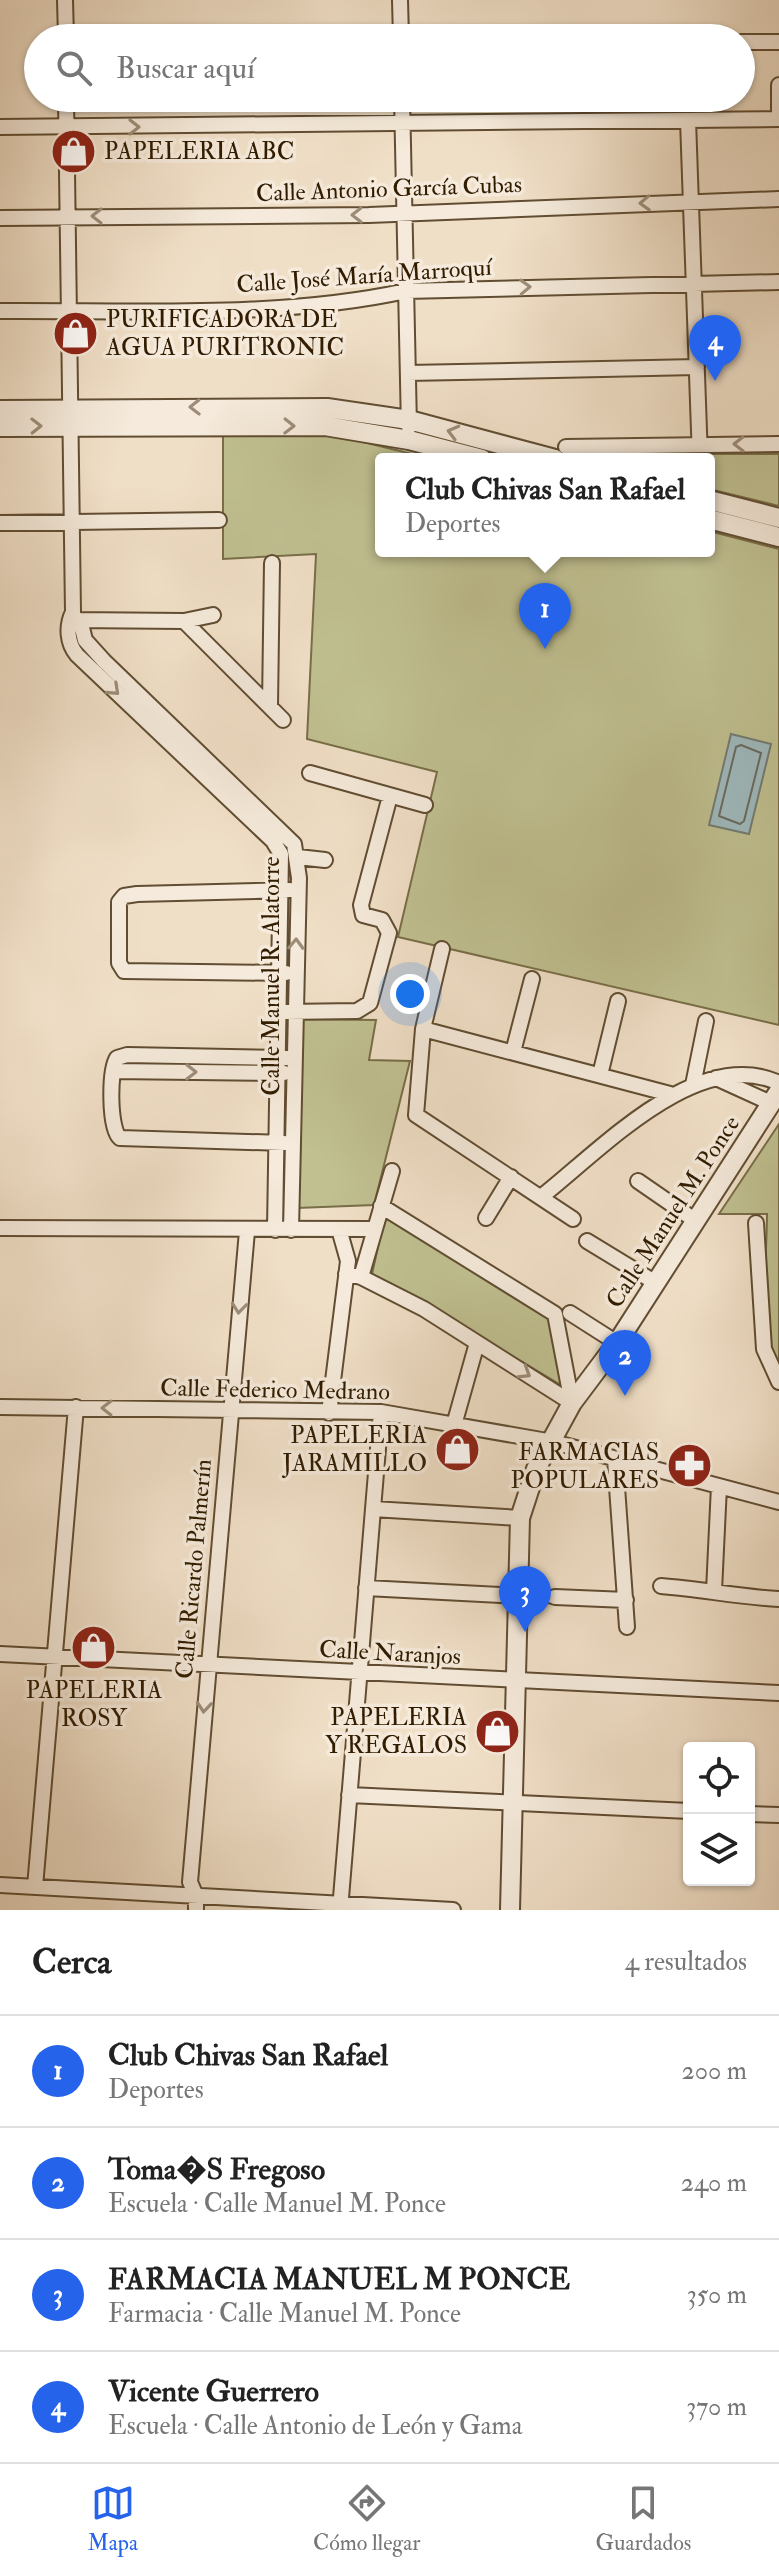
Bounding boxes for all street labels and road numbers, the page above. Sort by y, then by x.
street label: Calle Antonio García Cubas [256,169,522,209]
street label: Calle José María Marroquí [235,252,494,300]
street label: Calle Manuel R. Alatorre [256,856,287,1096]
street label: Calle Manuel M. Ponce [599,1110,747,1314]
street label: Calle Federico Medrano [160,1372,390,1408]
street label: Calle Ricardo Palmerín [169,1458,219,1680]
street label: Calle Naranjos [318,1634,462,1672]

